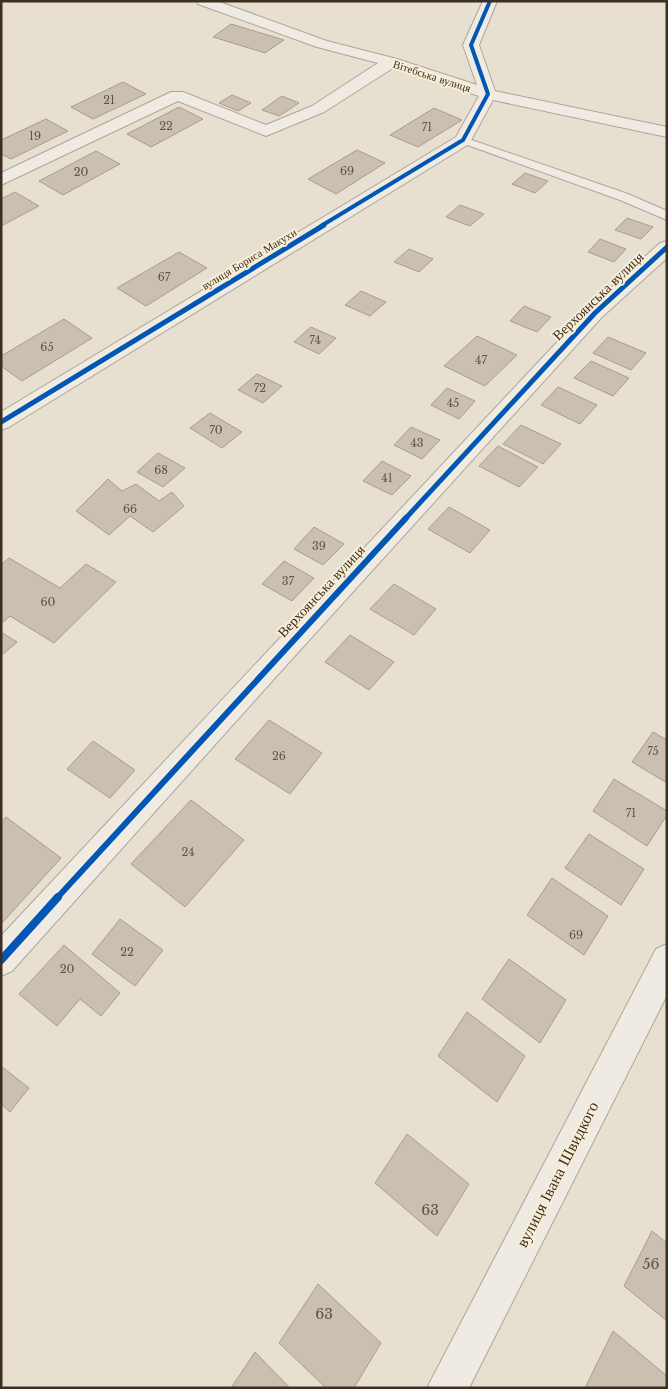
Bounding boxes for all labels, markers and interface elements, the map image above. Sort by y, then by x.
street label: Вітебська вулиця [391,57,473,95]
house number: 21 [103,93,115,107]
house number: 22 [159,119,173,133]
house number: 71 [422,120,432,134]
house number: 19 [29,129,41,143]
house number: 69 [340,164,354,178]
house number: 20 [74,165,88,179]
street label: вулиця Бориса Макухи [199,225,299,293]
street label: Верхоянська вулиця [549,247,648,344]
house number: 67 [158,270,171,284]
house number: 74 [309,333,321,347]
house number: 65 [40,340,54,354]
house number: 47 [475,353,487,367]
house number: 72 [254,381,266,395]
house number: 45 [447,396,459,410]
house number: 70 [209,423,223,437]
house number: 43 [410,436,424,450]
house number: 68 [154,463,168,477]
house number: 41 [381,471,393,485]
house number: 66 [123,502,137,516]
house number: 39 [312,539,326,553]
street label: Верхоянська вулиця [273,541,369,641]
house number: 37 [282,574,295,588]
house number: 60 [41,595,56,609]
house number: 75 [647,744,659,758]
house number: 26 [272,749,286,763]
house number: 71 [626,806,636,820]
house number: 24 [181,845,195,859]
house number: 69 [569,928,583,942]
house number: 22 [120,945,134,959]
house number: 20 [60,962,74,976]
street label: вулиця Івана Швидкого [512,1098,602,1250]
house number: 63 [421,1201,439,1219]
house number: 56 [643,1255,659,1273]
house number: 63 [315,1305,333,1323]

